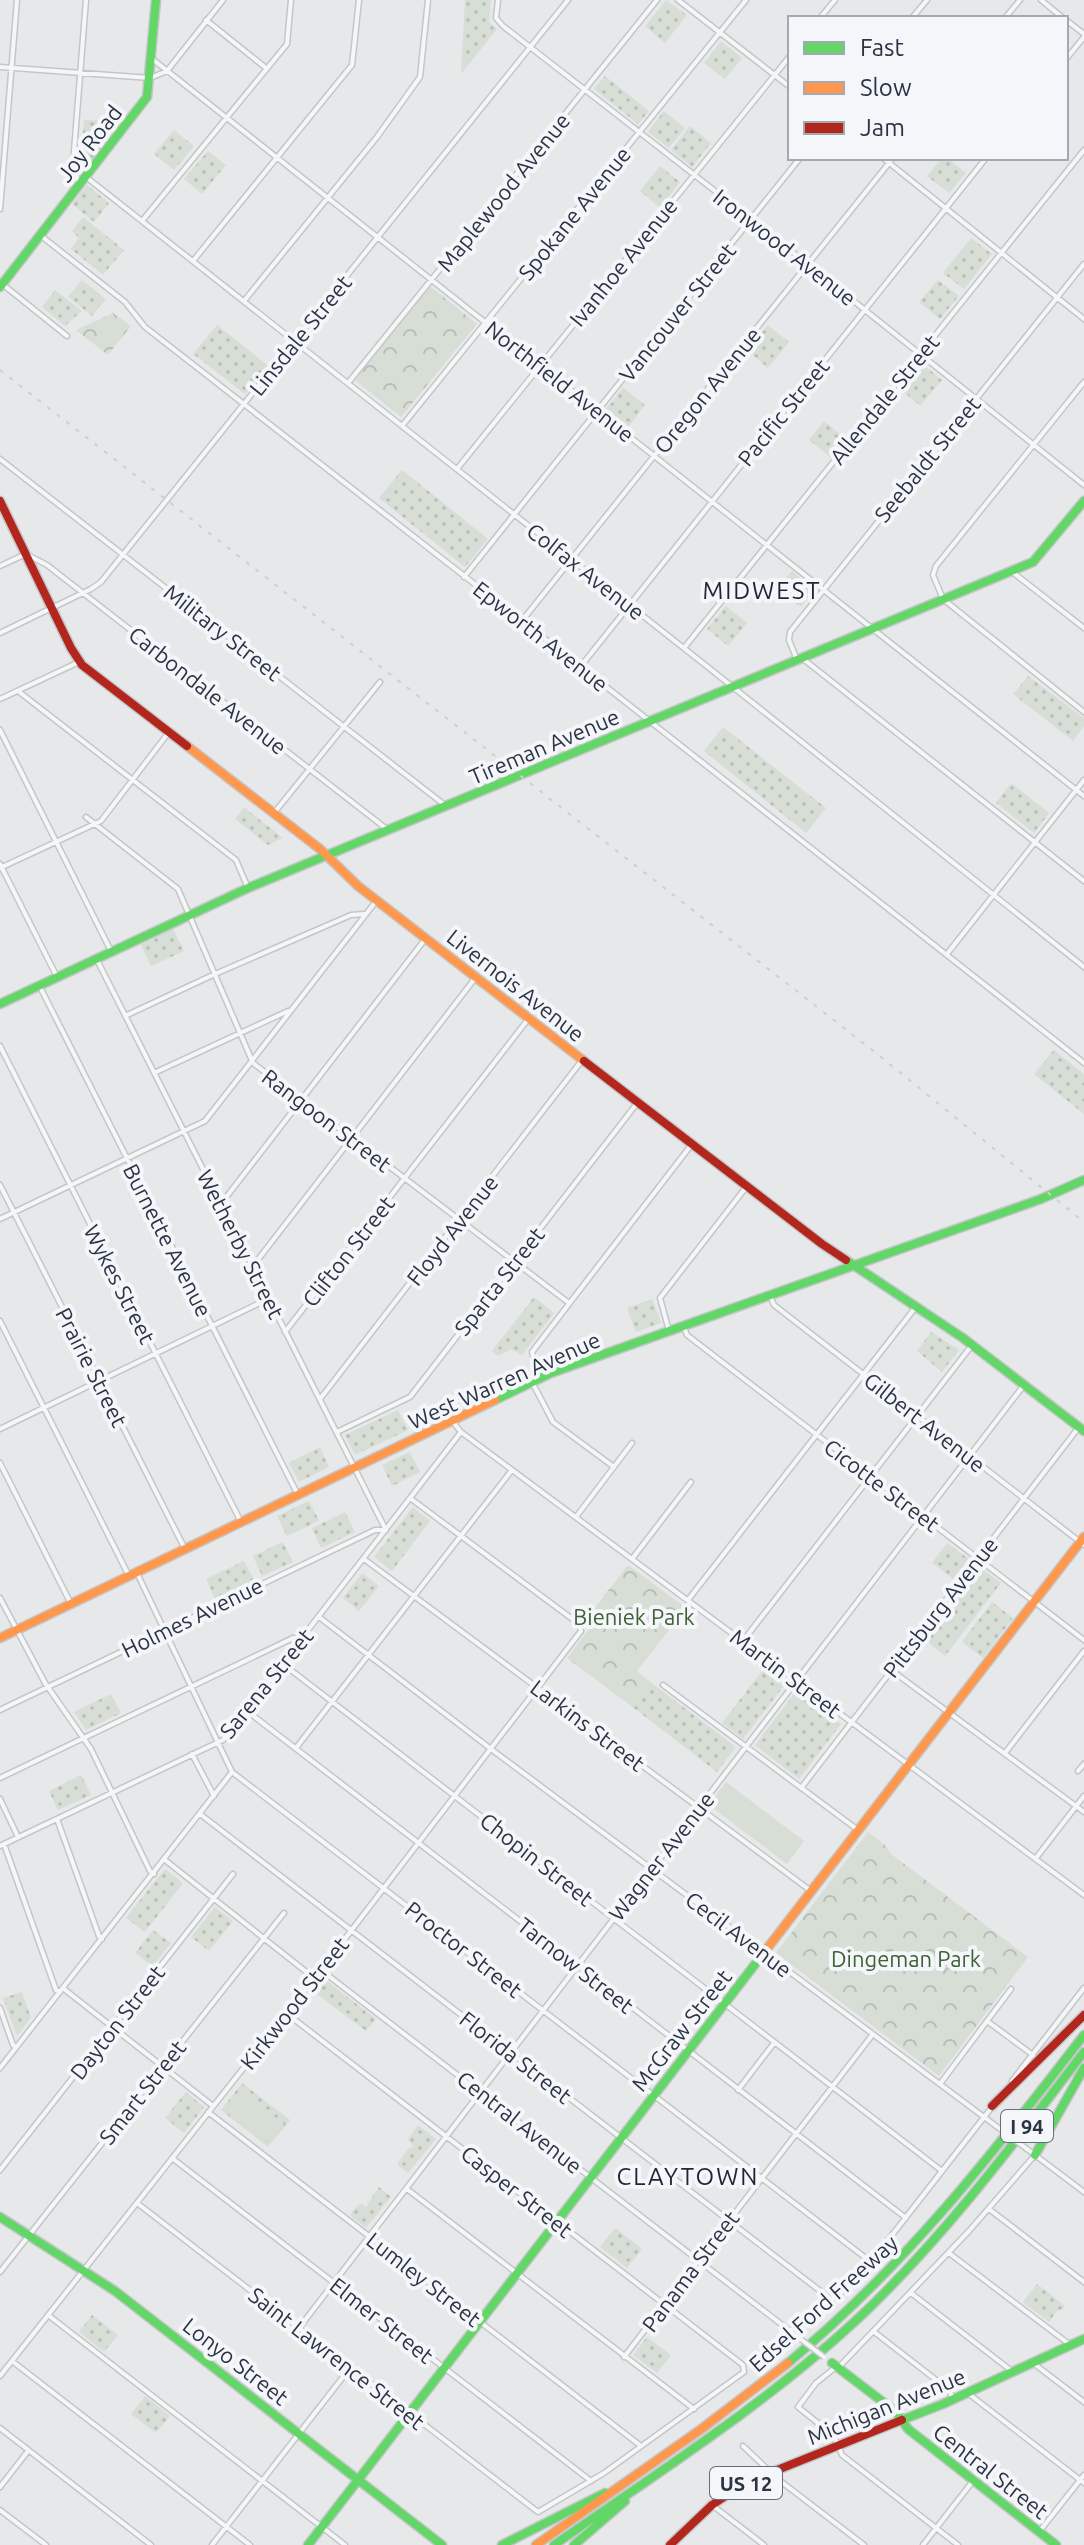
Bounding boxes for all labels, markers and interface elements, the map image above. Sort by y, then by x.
legend [788,16,1068,160]
text: Fast [860,34,904,61]
text: Slow [860,74,912,101]
street label: Joy Road [51,100,127,186]
street label: Maplewood Avenue [432,108,574,276]
text: Jam [860,114,905,141]
street label: Spokane Avenue [513,142,635,284]
street label: Ironwood Avenue [709,184,861,310]
street label: Ivanhoe Avenue [564,193,682,331]
street label: Vancouver Street [614,238,741,386]
street label: Linsdale Street [244,270,356,400]
street label: Northfield Avenue [481,315,639,447]
street label: Oregon Avenue [649,322,765,458]
street label: Allendale Street [824,329,944,469]
street label: Pacific Street [732,353,834,470]
street label: Seebaldt Street [869,391,985,527]
street label: Colfax Avenue [522,517,650,625]
street label: Epworth Avenue [469,576,613,696]
district label: MIDWEST [702,577,822,604]
street label: Military Street [160,579,287,686]
street label: Carbondale Avenue [124,621,292,759]
street label: Tireman Avenue [465,703,623,789]
street label: Livernois Avenue [442,924,590,1046]
street label: Rangoon Street [258,1063,397,1177]
street label: Burnette Avenue [119,1159,217,1321]
street label: Wetherby Street [193,1165,289,1323]
street label: Floyd Avenue [401,1170,503,1290]
street label: Clifton Street [297,1190,399,1311]
street label: Wykes Street [79,1220,161,1348]
street label: Sparta Street [449,1222,549,1340]
street label: Prairie Street [51,1303,133,1431]
street label: West Warren Avenue [404,1326,604,1434]
street label: Gilbert Avenue [859,1367,991,1477]
street label: Cicotte Street [819,1434,945,1537]
street label: Pittsburg Avenue [878,1532,1002,1682]
street label: Holmes Avenue [117,1572,267,1662]
park label: Bieniek Park [573,1604,695,1629]
street label: Sarena Street [214,1623,318,1743]
street label: Martin Street [726,1623,846,1723]
street label: Larkins Street [526,1674,650,1776]
street label: Wagner Avenue [603,1787,719,1925]
street label: Chopin Street [476,1807,599,1911]
street label: Cecil Avenue [681,1886,797,1982]
street label: Proctor Street [401,1896,527,2002]
street label: Tarnow Street [513,1912,639,2018]
street label: Kirkwood Street [235,1932,354,2074]
park label: Dingeman Park [831,1946,981,1971]
street label: Dayton Street [65,1960,170,2084]
street label: McGraw Street [626,1964,736,2096]
street label: Florida Street [455,2006,577,2108]
street label: Smart Street [94,2035,191,2149]
street label: Central Avenue [453,2066,587,2178]
road number: I 94 [1001,2110,1053,2142]
street label: Casper Street [456,2140,578,2242]
district label: CLAYTOWN [617,2163,759,2190]
street label: Panama Street [636,2205,744,2336]
street label: Lumley Street [362,2227,486,2331]
street label: Edsel Ford Freeway [744,2230,903,2376]
street label: Elmer Street [325,2272,439,2368]
street label: Saint Lawrence Street [244,2282,430,2435]
street label: Lonyo Street [179,2312,294,2410]
street label: Michigan Avenue [803,2363,969,2449]
street label: Central Street [929,2418,1054,2524]
road number: US 12 [710,2467,782,2499]

